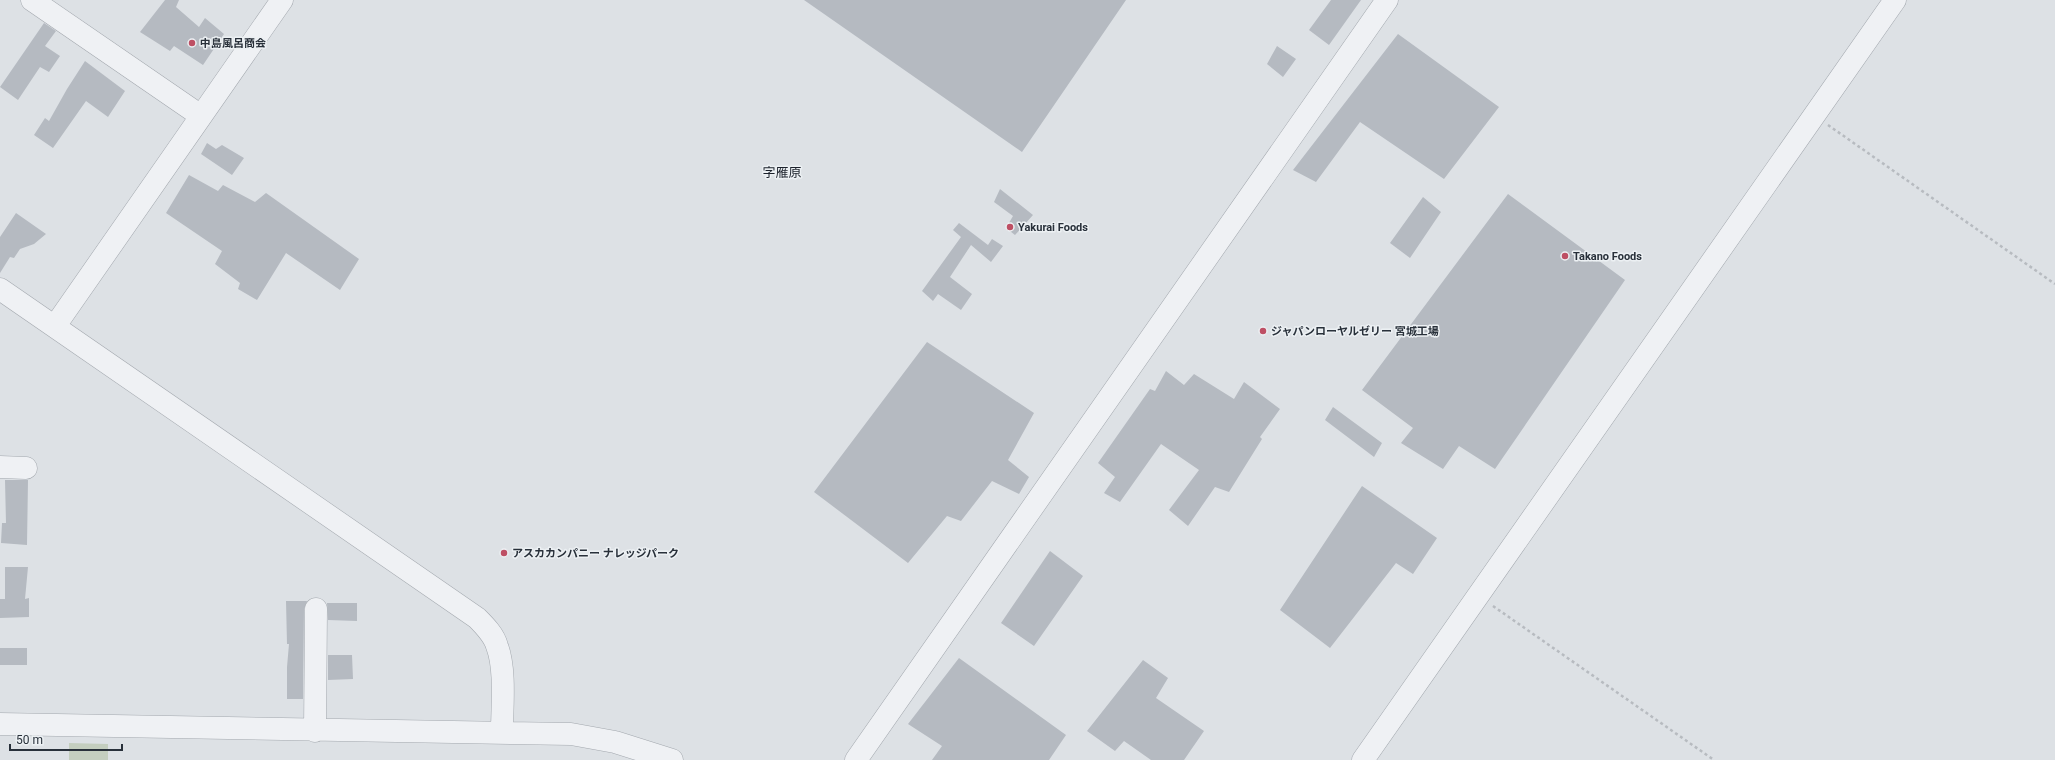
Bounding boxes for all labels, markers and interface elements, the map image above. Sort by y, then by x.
place label: 中島風呂商会 [200,37,266,50]
marker: 中島風呂商会 [187,38,197,48]
district label: 字雁原 [762,165,802,180]
place label: Yakurai Foods [1018,221,1088,234]
marker: Yakurai Foods [1005,222,1015,232]
place label: Takano Foods [1573,250,1642,263]
marker: Takano Foods [1560,251,1570,261]
place label: ジャパンローヤルゼリー 宮城工場 [1271,325,1439,338]
marker: ジャパンローヤルゼリー 宮城工場 [1258,326,1268,336]
place label: アスカカンパニー ナレッジパーク [512,547,679,560]
marker: アスカカンパニー ナレッジパーク [499,548,509,558]
scale bar [10,726,122,752]
text: 50 m [16,733,43,747]

